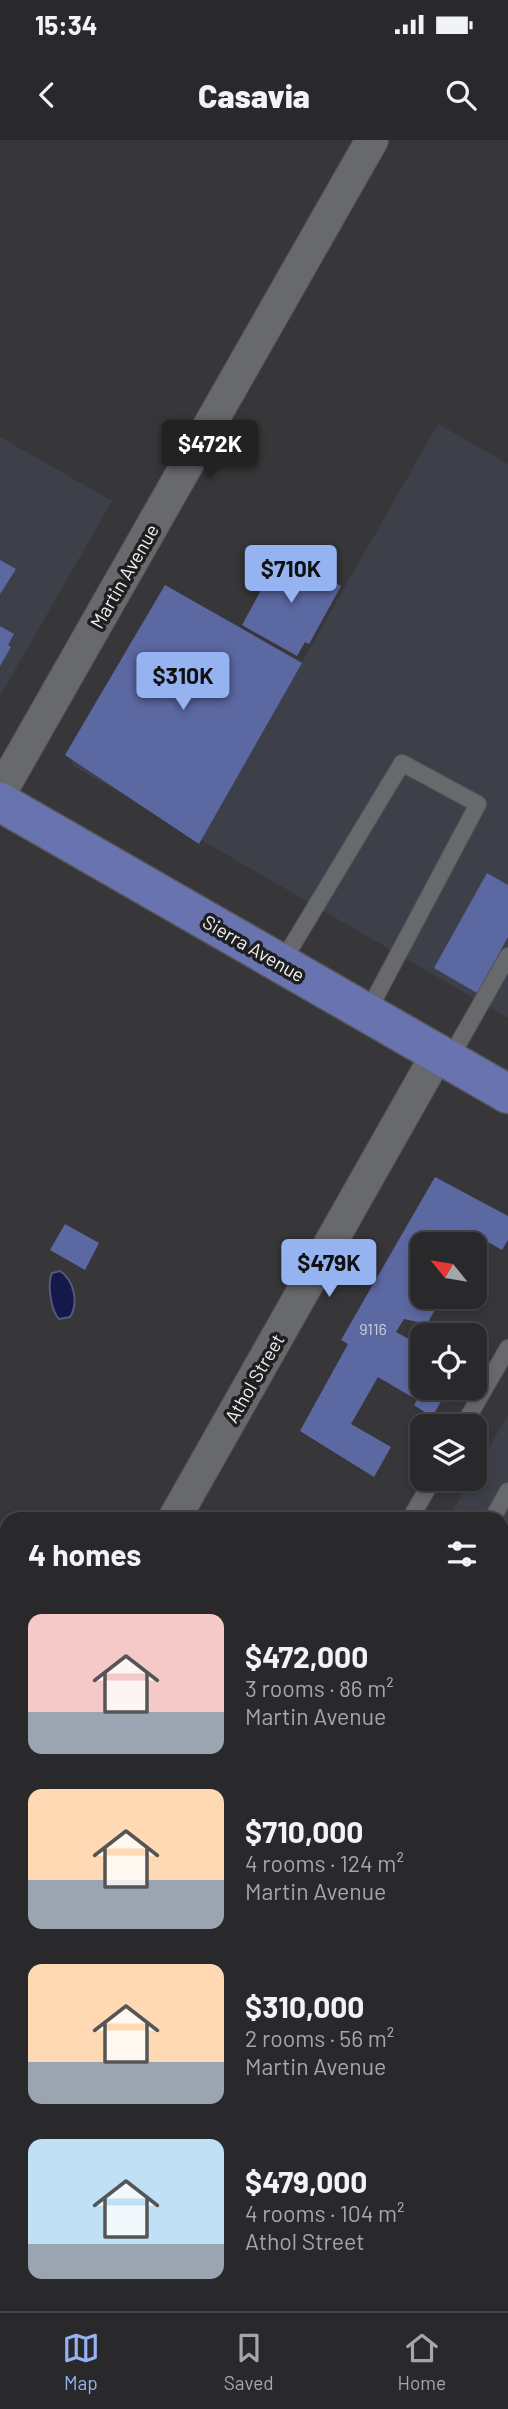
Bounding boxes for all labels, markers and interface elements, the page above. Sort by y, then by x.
text: 15:34 [35,9,97,40]
icon: back [28,76,66,114]
text: Casavia [198,76,310,114]
icon: search [442,76,480,114]
pin: $472K [161,420,259,480]
text: $472K [178,429,242,457]
street label: Martin Avenue [85,520,163,632]
pin: $710K [242,546,340,605]
text: $710K [261,554,321,582]
pin: $310K [134,652,232,712]
text: $310K [152,661,214,689]
street label: Sierra Avenue [199,910,309,986]
north arrow [410,1232,486,1309]
map controls [410,1232,487,1491]
pin: $479K [280,1240,378,1299]
text: $479K [297,1248,361,1276]
house number: 9116 [359,1319,387,1338]
button: locate [410,1323,487,1400]
street label: Athol Street [219,1329,289,1427]
button: layers [410,1414,487,1491]
icon: filters [443,1535,481,1573]
text: 4 homes [28,1536,141,1572]
text: $472,000 [245,1638,368,1674]
icon: home [84,1642,168,1726]
text: 3 rooms · 86 m² [245,1674,394,1702]
text: Martin Avenue [245,1702,386,1730]
text: $710,000 [245,1813,363,1849]
icon: home [84,1817,168,1901]
text: 4 rooms · 124 m² [245,1849,404,1877]
text: Martin Avenue [245,1877,386,1905]
text: $310,000 [245,1988,364,2024]
icon: home [84,1992,168,2076]
text: 2 rooms · 56 m² [245,2024,394,2052]
text: Martin Avenue [245,2052,386,2080]
text: $479,000 [245,2163,367,2199]
icon: home [84,2167,168,2251]
text: 4 rooms · 104 m² [245,2199,405,2227]
text: Athol Street [245,2227,365,2255]
tab: Map [62,2329,100,2394]
tab: Saved [224,2329,274,2394]
tab: Home [398,2329,446,2394]

